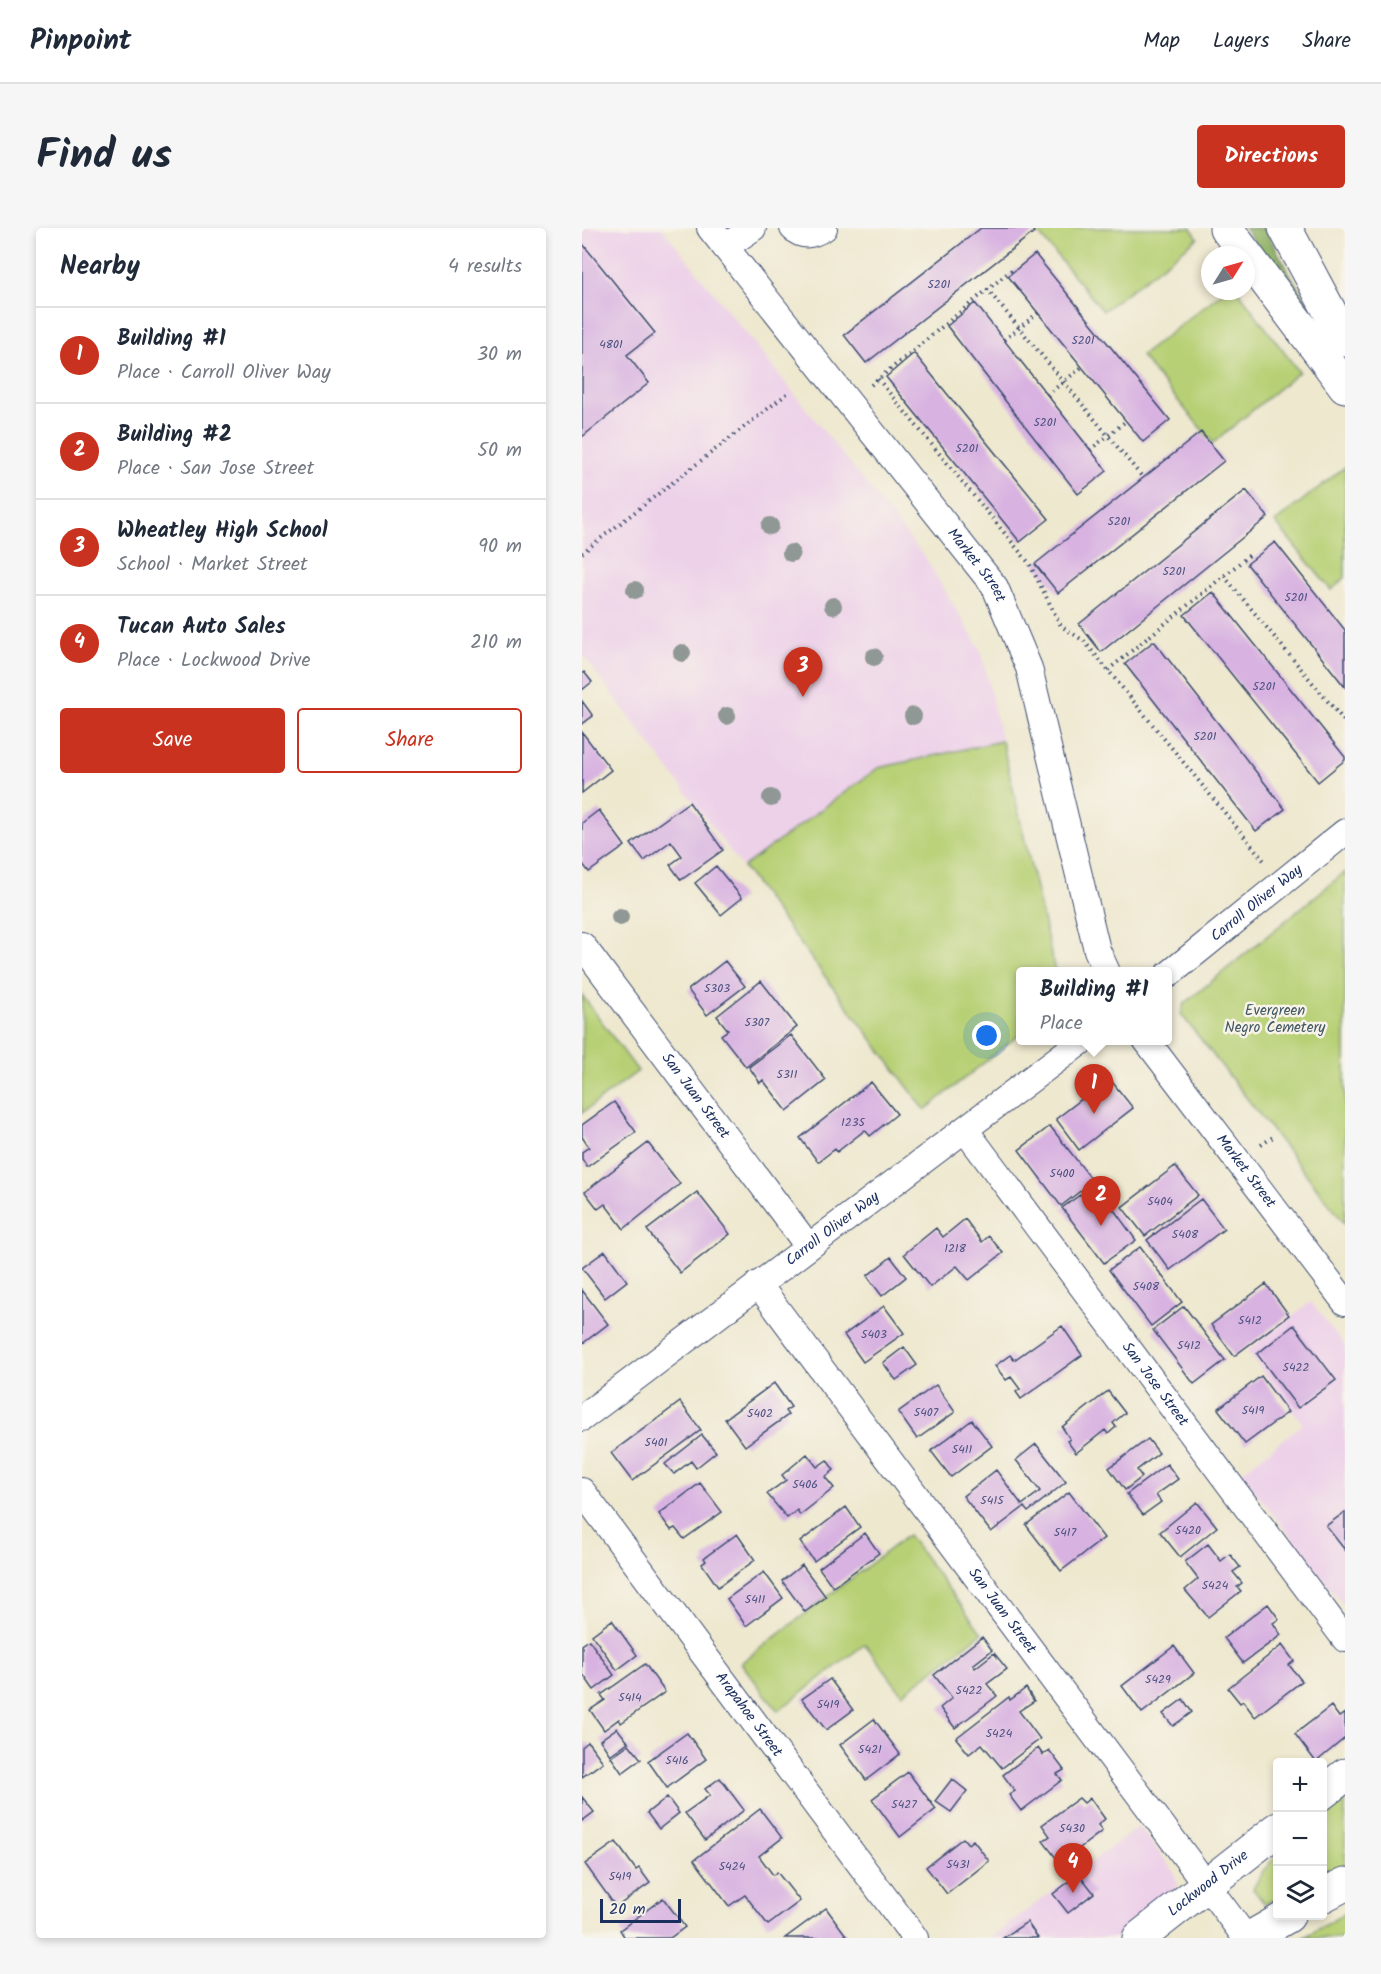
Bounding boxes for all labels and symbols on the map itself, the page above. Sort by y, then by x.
north arrow [1201,246,1255,300]
house number: 5201 [927,275,951,294]
house number: 5201 [1071,331,1095,350]
house number: 4801 [599,335,623,354]
house number: 5201 [1033,413,1057,432]
house number: 5201 [955,439,979,458]
house number: 5201 [1107,512,1131,531]
street label: Market Street [941,523,1012,606]
house number: 5201 [1162,562,1186,581]
house number: 5201 [1284,588,1308,607]
pin: 3 [784,648,822,697]
house number: 5201 [1252,677,1276,696]
house number: 5201 [1193,727,1217,746]
street label: Carroll Oliver Way [1205,858,1309,948]
house number: 5303 [704,979,730,998]
park label: Evergreen Negro Cemetery [1225,999,1326,1040]
house number: 5307 [745,1013,770,1032]
your location [972,1021,1001,1050]
street label: San Juan Street [655,1048,736,1144]
pin: 1 [1074,1064,1114,1114]
house number: 5311 [777,1065,798,1084]
house number: 1235 [841,1113,867,1132]
street label: Market Street [1210,1129,1282,1214]
house number: 5400 [1049,1164,1075,1183]
pin: 2 [1082,1176,1120,1226]
street label: Carroll Oliver Way [781,1185,886,1272]
house number: 5404 [1147,1192,1173,1211]
house number: 5408 [1172,1225,1199,1244]
house number: 1218 [944,1239,967,1258]
house number: 5408 [1133,1277,1160,1296]
house number: 5412 [1238,1311,1262,1330]
house number: 5403 [861,1325,887,1344]
house number: 5412 [1177,1336,1201,1355]
street label: San Jose Street [1115,1337,1195,1432]
house number: 5422 [1282,1358,1310,1377]
house number: 5419 [1242,1401,1264,1420]
house number: 5407 [914,1403,939,1422]
house number: 5402 [747,1404,773,1423]
house number: 5401 [645,1433,668,1452]
house number: 5411 [952,1440,973,1459]
house number: 5406 [792,1475,818,1494]
house number: 5415 [980,1491,1005,1510]
house number: 5420 [1175,1521,1201,1540]
house number: 5417 [1054,1523,1077,1542]
street label: San Juan Street [962,1563,1042,1659]
house number: 5424 [1202,1576,1229,1595]
house number: 5411 [745,1590,766,1609]
street label: Arapahoe Street [709,1667,789,1763]
house number: 5429 [1145,1670,1171,1689]
house number: 5422 [955,1681,983,1700]
house number: 5414 [618,1688,642,1707]
house number: 5419 [817,1695,839,1714]
house number: 5424 [986,1724,1013,1743]
house number: 5421 [858,1740,882,1759]
house number: 5416 [665,1751,689,1770]
house number: 5427 [891,1795,917,1814]
house number: 5430 [1059,1819,1085,1838]
pin: 4 [1054,1844,1092,1893]
street label: Lockwood Drive [1163,1844,1254,1923]
house number: 5431 [946,1855,970,1874]
house number: 5424 [719,1857,746,1876]
house number: 5419 [609,1867,631,1886]
scale bar [600,1896,681,1924]

